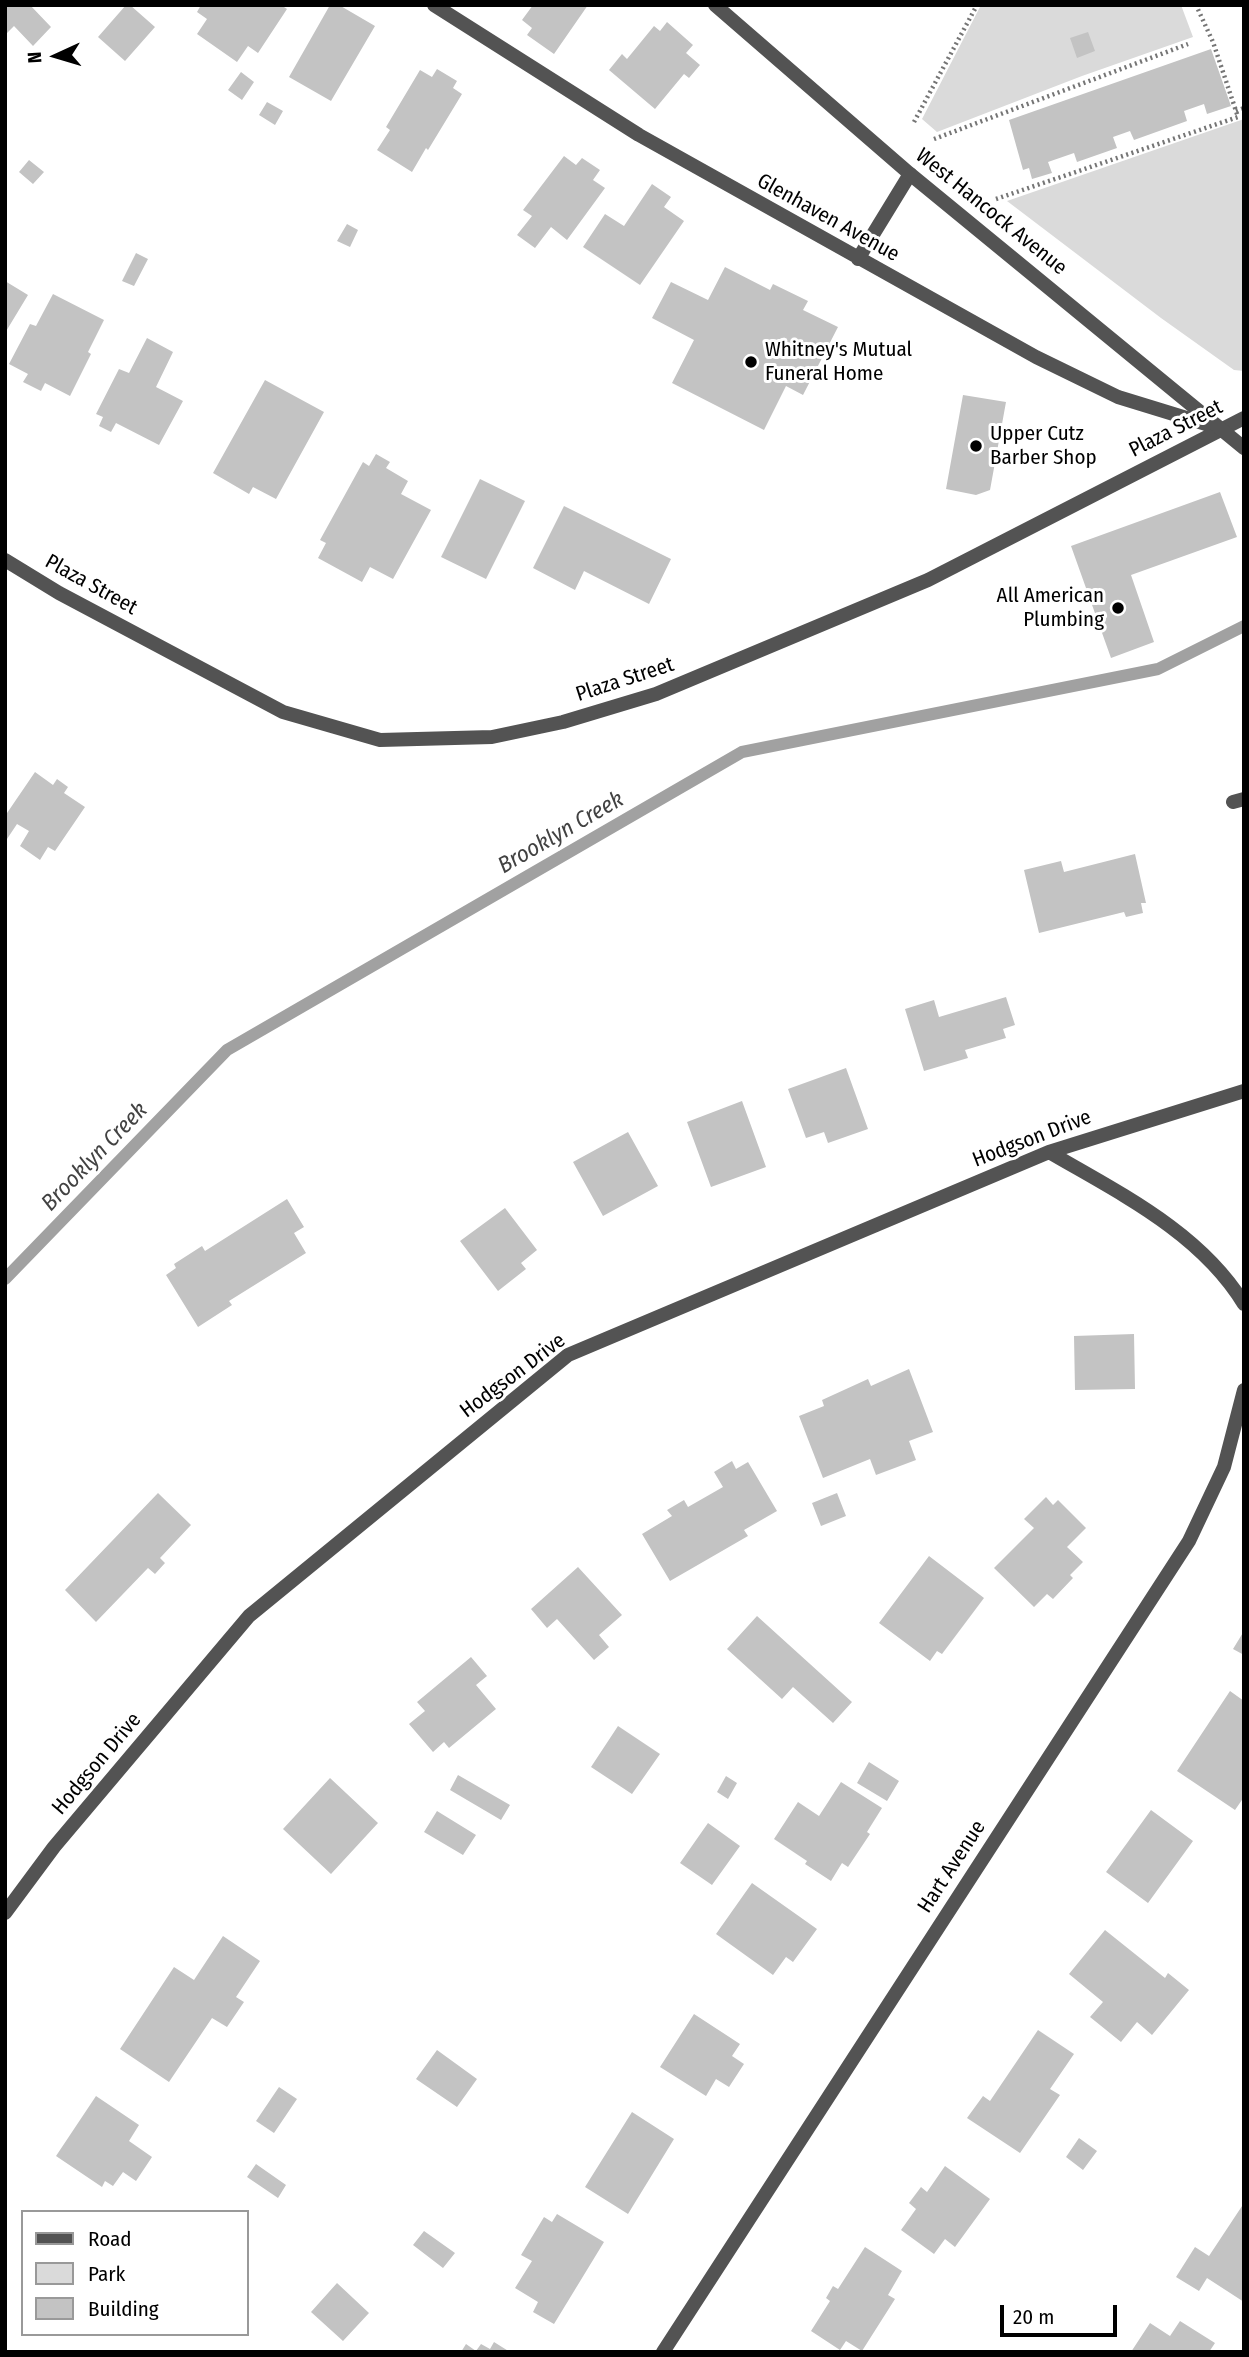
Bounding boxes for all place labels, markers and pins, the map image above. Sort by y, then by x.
place label: Whitney's Mutual Funeral Home [765,337,912,387]
marker: Whitney's Mutual Funeral Home [743,354,759,370]
place label: Upper Cutz Barber Shop [990,421,1097,471]
marker: Upper Cutz Barber Shop [968,438,984,454]
place label: All American Plumbing [997,583,1104,633]
marker: All American Plumbing [1110,600,1126,616]

